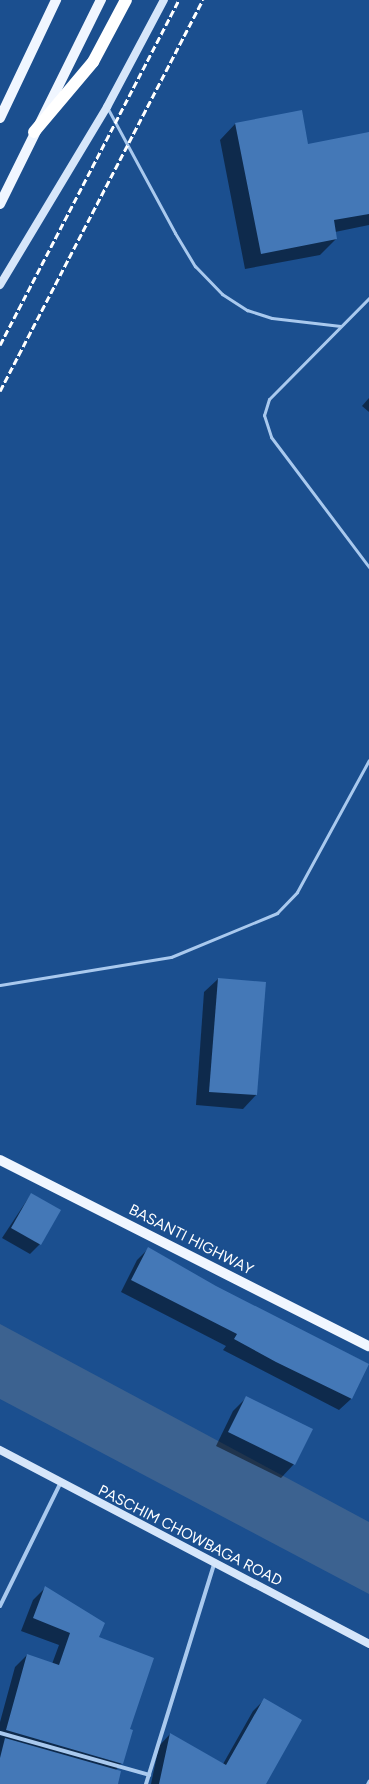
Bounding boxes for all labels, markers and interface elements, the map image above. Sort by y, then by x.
street label: BASANTI HIGHWAY [126,1201,256,1279]
street label: PASCHIM CHOWBAGA ROAD [95,1482,285,1590]

